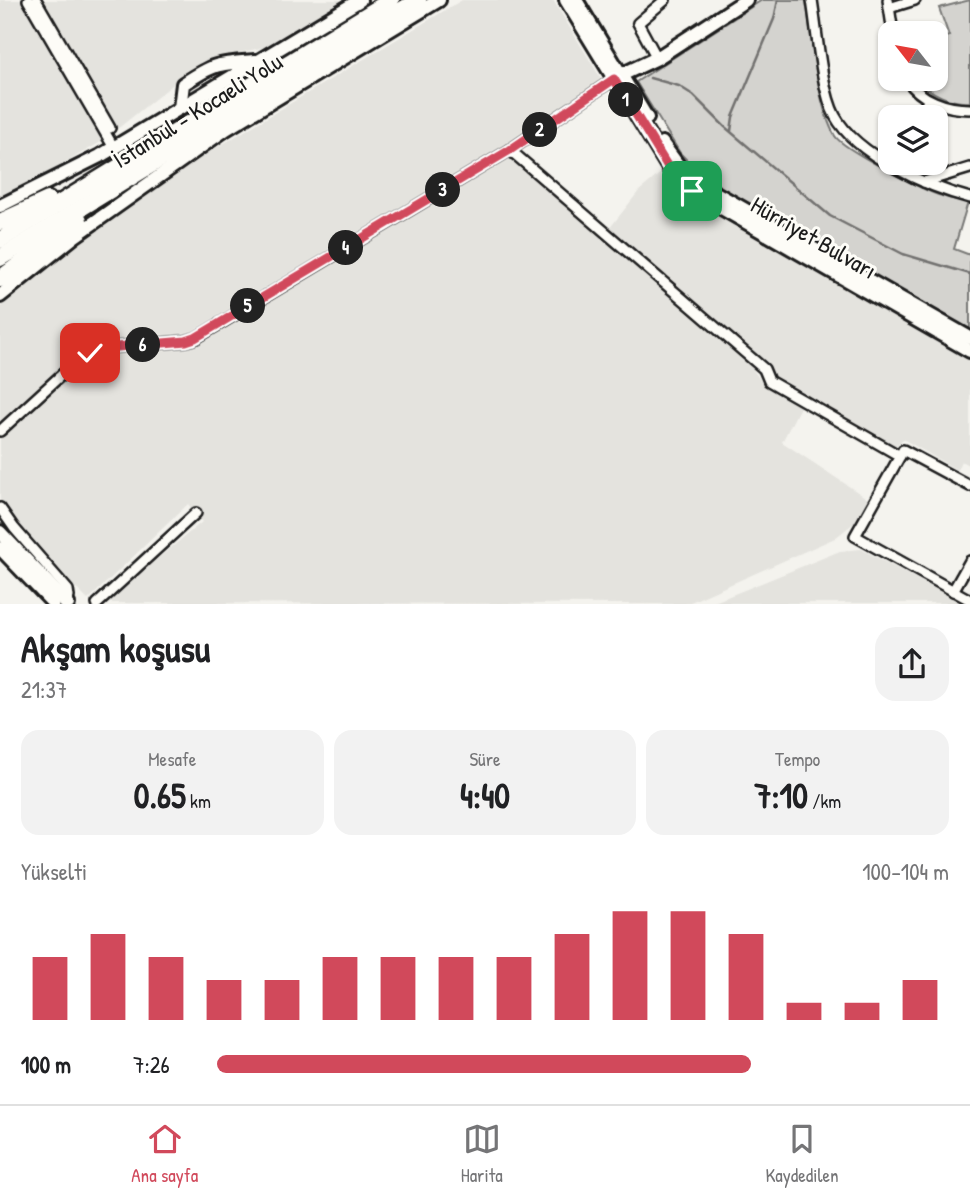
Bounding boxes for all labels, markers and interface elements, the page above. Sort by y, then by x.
north arrow [878,21,948,91]
map controls [878,21,948,175]
street label: İstanbul - Kocaeli Yolu [106,45,288,175]
pin: 1 [608,82,644,118]
text: 1 [622,86,629,112]
button: layers [878,105,948,175]
pin: 2 [522,113,558,148]
text: 2 [535,116,544,142]
pin [662,161,722,221]
pin: 3 [426,172,460,208]
icon: arrive [673,172,711,210]
text: 3 [438,176,447,202]
street label: Hürriyet Bulvarı [745,188,883,286]
pin: 4 [328,230,364,266]
text: 4 [342,234,349,260]
pin: 5 [230,288,266,324]
text: 5 [243,292,252,318]
pin [60,323,120,383]
pin: 6 [125,328,160,362]
text: 6 [139,331,146,357]
icon: check [71,334,109,372]
text: Akşam koşusu [21,622,210,674]
button: share [875,627,949,701]
text: 21:37 [21,674,67,705]
text: Mesafe [148,746,196,772]
text: Süre [469,746,501,772]
text: Tempo [775,746,820,772]
text: 0.65 [134,772,186,819]
text: 4:40 [460,772,510,819]
text: 7:10 [754,772,808,819]
text: km [186,788,211,814]
text: /km [808,788,841,814]
text: Yükselti [21,856,87,887]
text: 100–104 m [862,856,949,887]
text: 100 m [21,1049,71,1080]
text: 7:26 [133,1049,170,1080]
tab: Ana sayfa [131,1120,198,1188]
tab: Harita [461,1120,503,1188]
tab: Kaydedilen [765,1120,839,1188]

